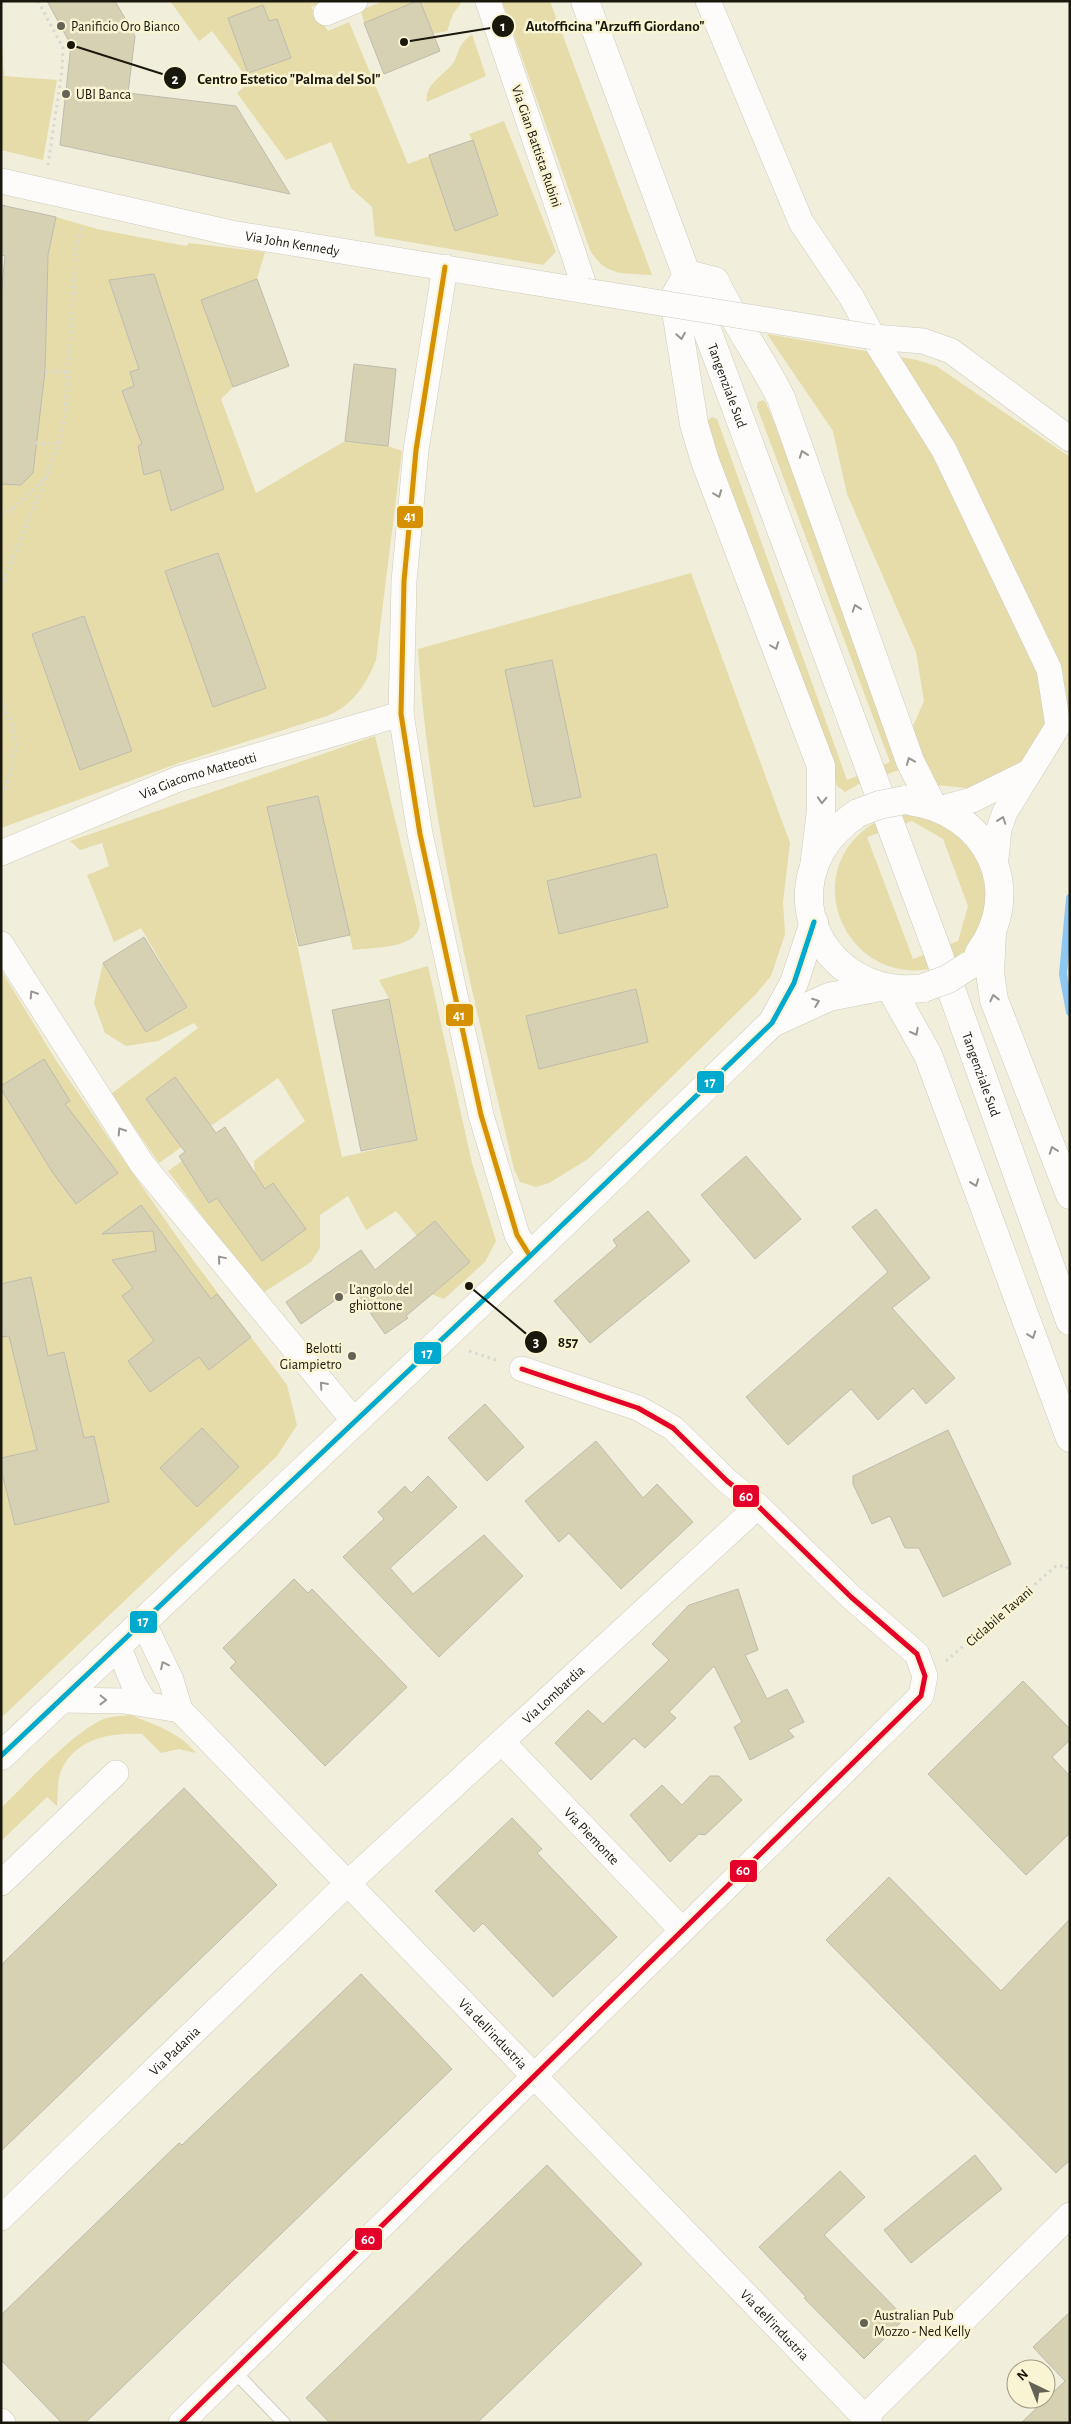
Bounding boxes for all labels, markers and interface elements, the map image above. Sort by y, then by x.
callout: Autofficina "Arzuffi Giordano" [490,11,714,41]
text: 1 [500,19,506,34]
text: Autofficina "Arzuffi Giordano" [526,19,704,34]
marker: Panificio Oro Bianco [55,20,67,32]
place label: Panificio Oro Bianco [71,20,180,34]
callout: Centro Estetico "Palma del Sol" [162,63,391,93]
text: 2 [171,72,179,87]
text: Centro Estetico "Palma del Sol" [197,72,381,87]
street label: Via Gian Battista Rubini [509,83,564,209]
marker: UBI Banca [60,88,72,100]
place label: UBI Banca [76,88,132,102]
street label: Via John Kennedy [244,229,341,259]
one-way arrow [676,332,686,340]
street label: Tangenziale Sud [705,342,749,430]
one-way arrow [799,451,809,459]
one-way arrow [712,489,722,497]
line badge: 41 [396,505,424,529]
text: 41 [404,510,416,524]
one-way arrow [852,604,862,613]
one-way arrow [769,641,779,649]
street label: Via Giacomo Matteotti [138,750,258,802]
one-way arrow [906,757,917,766]
one-way arrow [816,796,827,804]
one-way arrow [996,816,1006,825]
one-way arrow [30,990,39,1000]
one-way arrow [989,994,1000,1003]
one-way arrow [811,998,820,1008]
line badge: 41 [445,1003,474,1027]
text: 41 [453,1009,465,1023]
one-way arrow [909,1026,919,1035]
street label: Tangenziale Sud [959,1030,1002,1119]
line badge: 17 [696,1070,725,1094]
text: 17 [704,1076,716,1090]
one-way arrow [117,1127,127,1136]
one-way arrow [1049,1146,1059,1154]
one-way arrow [969,1178,979,1186]
one-way arrow [217,1255,226,1264]
place label: L'angolo del ghiottone [349,1283,413,1313]
marker: L'angolo del ghiottone [333,1291,345,1303]
callout: 857 [523,1327,589,1357]
one-way arrow [1026,1330,1036,1339]
text: 3 [533,1335,539,1350]
text: 857 [558,1335,579,1350]
line badge: 17 [413,1341,442,1365]
place label: Belotti Giampietro [280,1342,342,1372]
text: 17 [421,1347,433,1361]
marker: Belotti Giampietro [346,1350,358,1362]
one-way arrow [320,1381,329,1390]
line badge: 60 [732,1484,760,1508]
text: 60 [739,1490,753,1504]
street label: Ciclabile Tavani [963,1584,1036,1649]
line badge: 17 [129,1610,158,1634]
text: 17 [137,1615,149,1629]
one-way arrow [160,1661,170,1670]
street label: Via Lombardia [520,1663,588,1727]
one-way arrow [100,1695,108,1705]
street label: Via Piemonte [561,1805,622,1868]
line badge: 60 [729,1859,758,1883]
text: 60 [736,1864,750,1878]
street label: Via dell'industria [455,1996,530,2073]
street label: Via Padania [147,2024,203,2079]
line badge: 60 [354,2227,383,2251]
text: 60 [361,2233,375,2247]
street label: Via dell'industria [737,2287,812,2364]
place label: Australian Pub Mozzo - Ned Kelly [874,2309,971,2339]
marker: Australian Pub Mozzo - Ned Kelly [858,2317,870,2329]
north arrow [1006,2359,1056,2409]
text: N [1014,2367,1031,2384]

